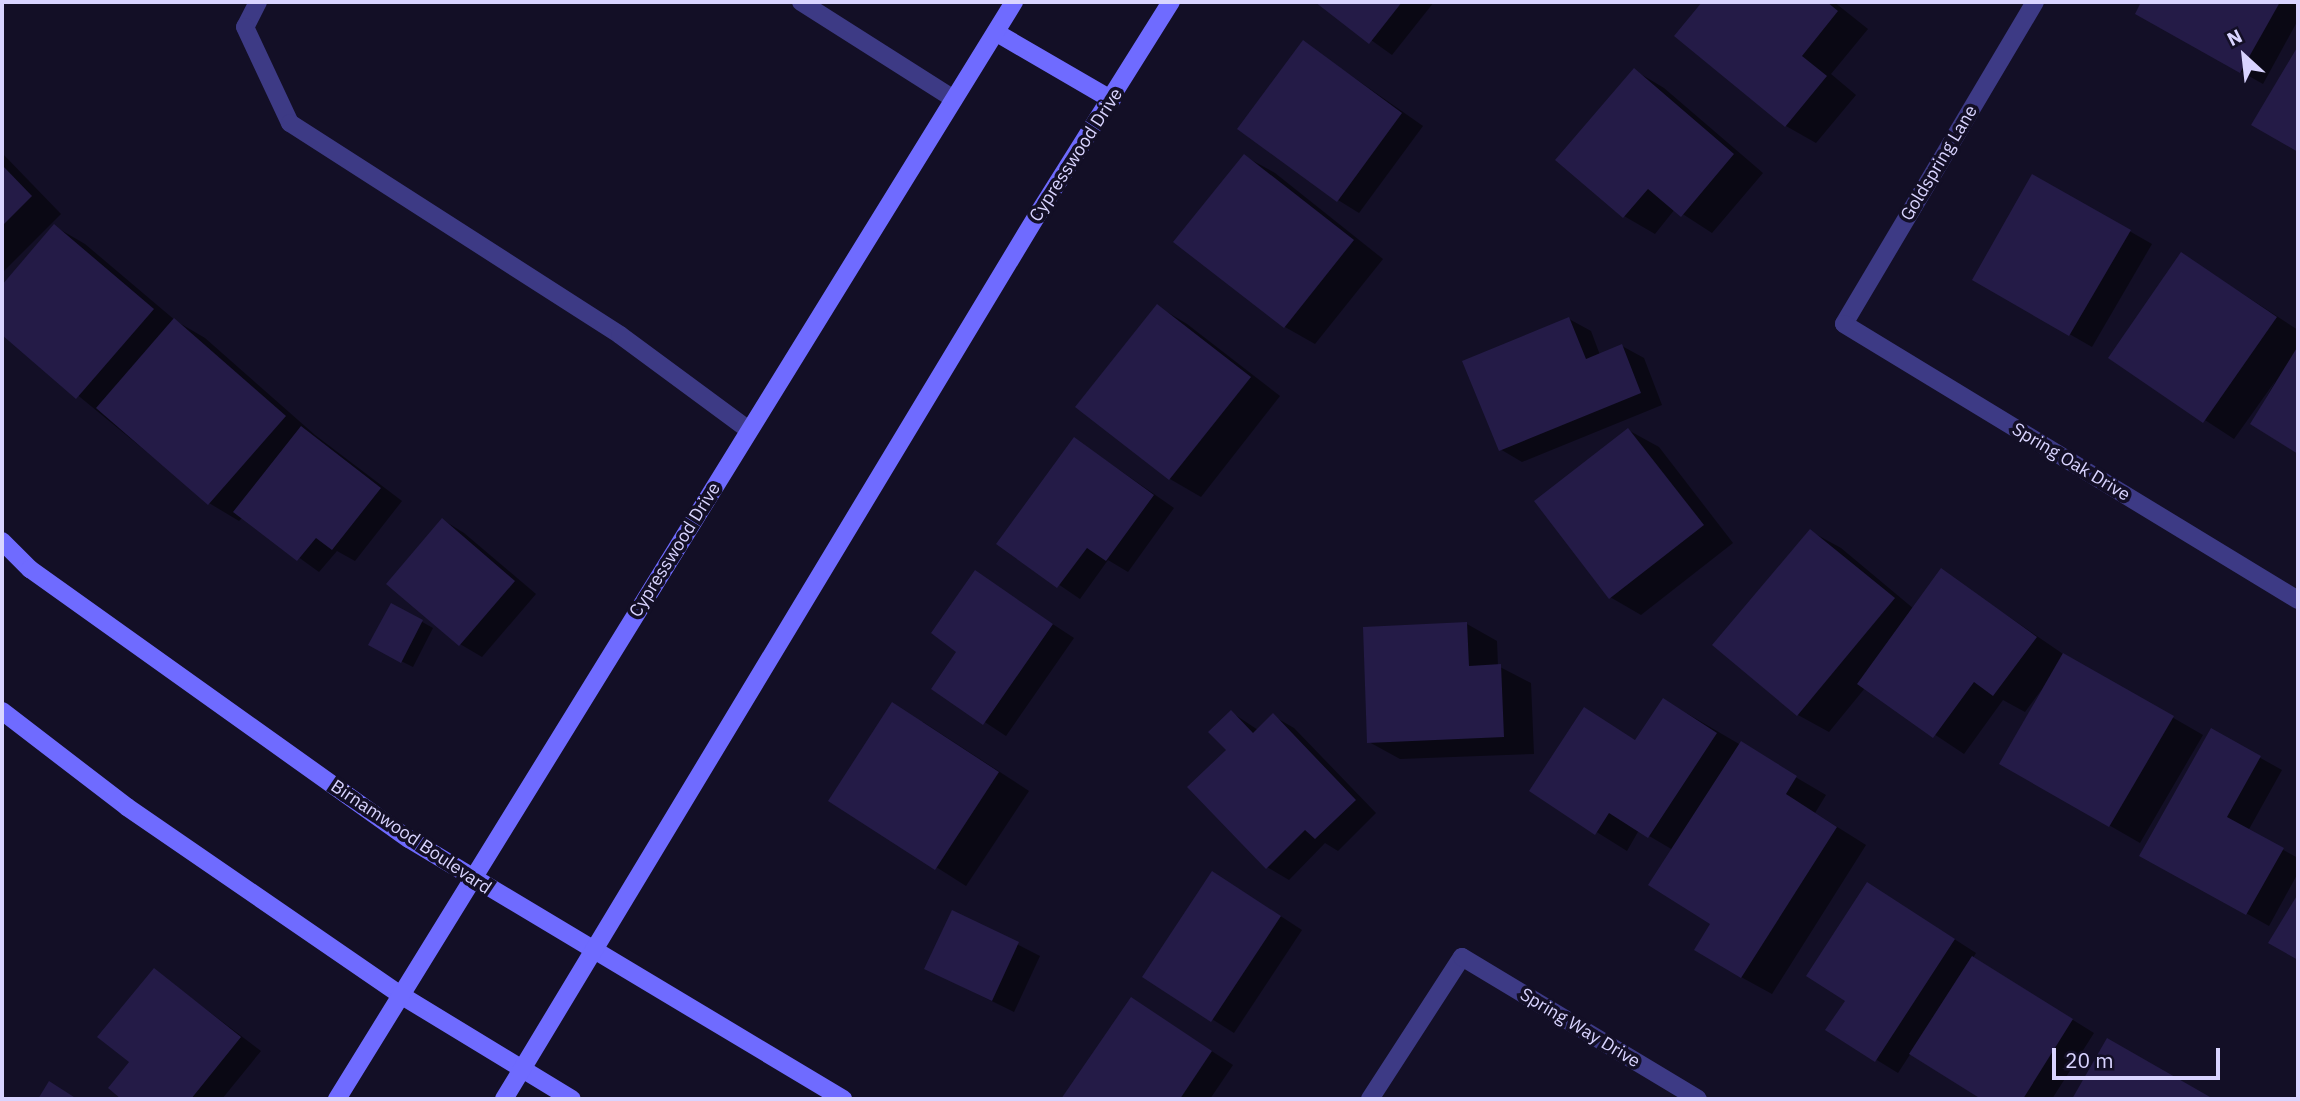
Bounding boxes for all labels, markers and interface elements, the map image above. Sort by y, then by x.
north arrow [2209,21,2279,91]
text: N [2223,23,2246,51]
street label: Cypresswood Drive [1025,84,1127,226]
street label: Goldspring Lane [1896,101,1982,225]
street label: Spring Oak Drive [2008,418,2134,506]
street label: Cypresswood Drive [625,479,725,621]
street label: Birnamwood Boulevard [327,775,495,899]
street label: Spring Way Drive [1516,984,1644,1072]
scale bar [2055,1034,2223,1078]
text: 20 m [2065,1046,2114,1074]

